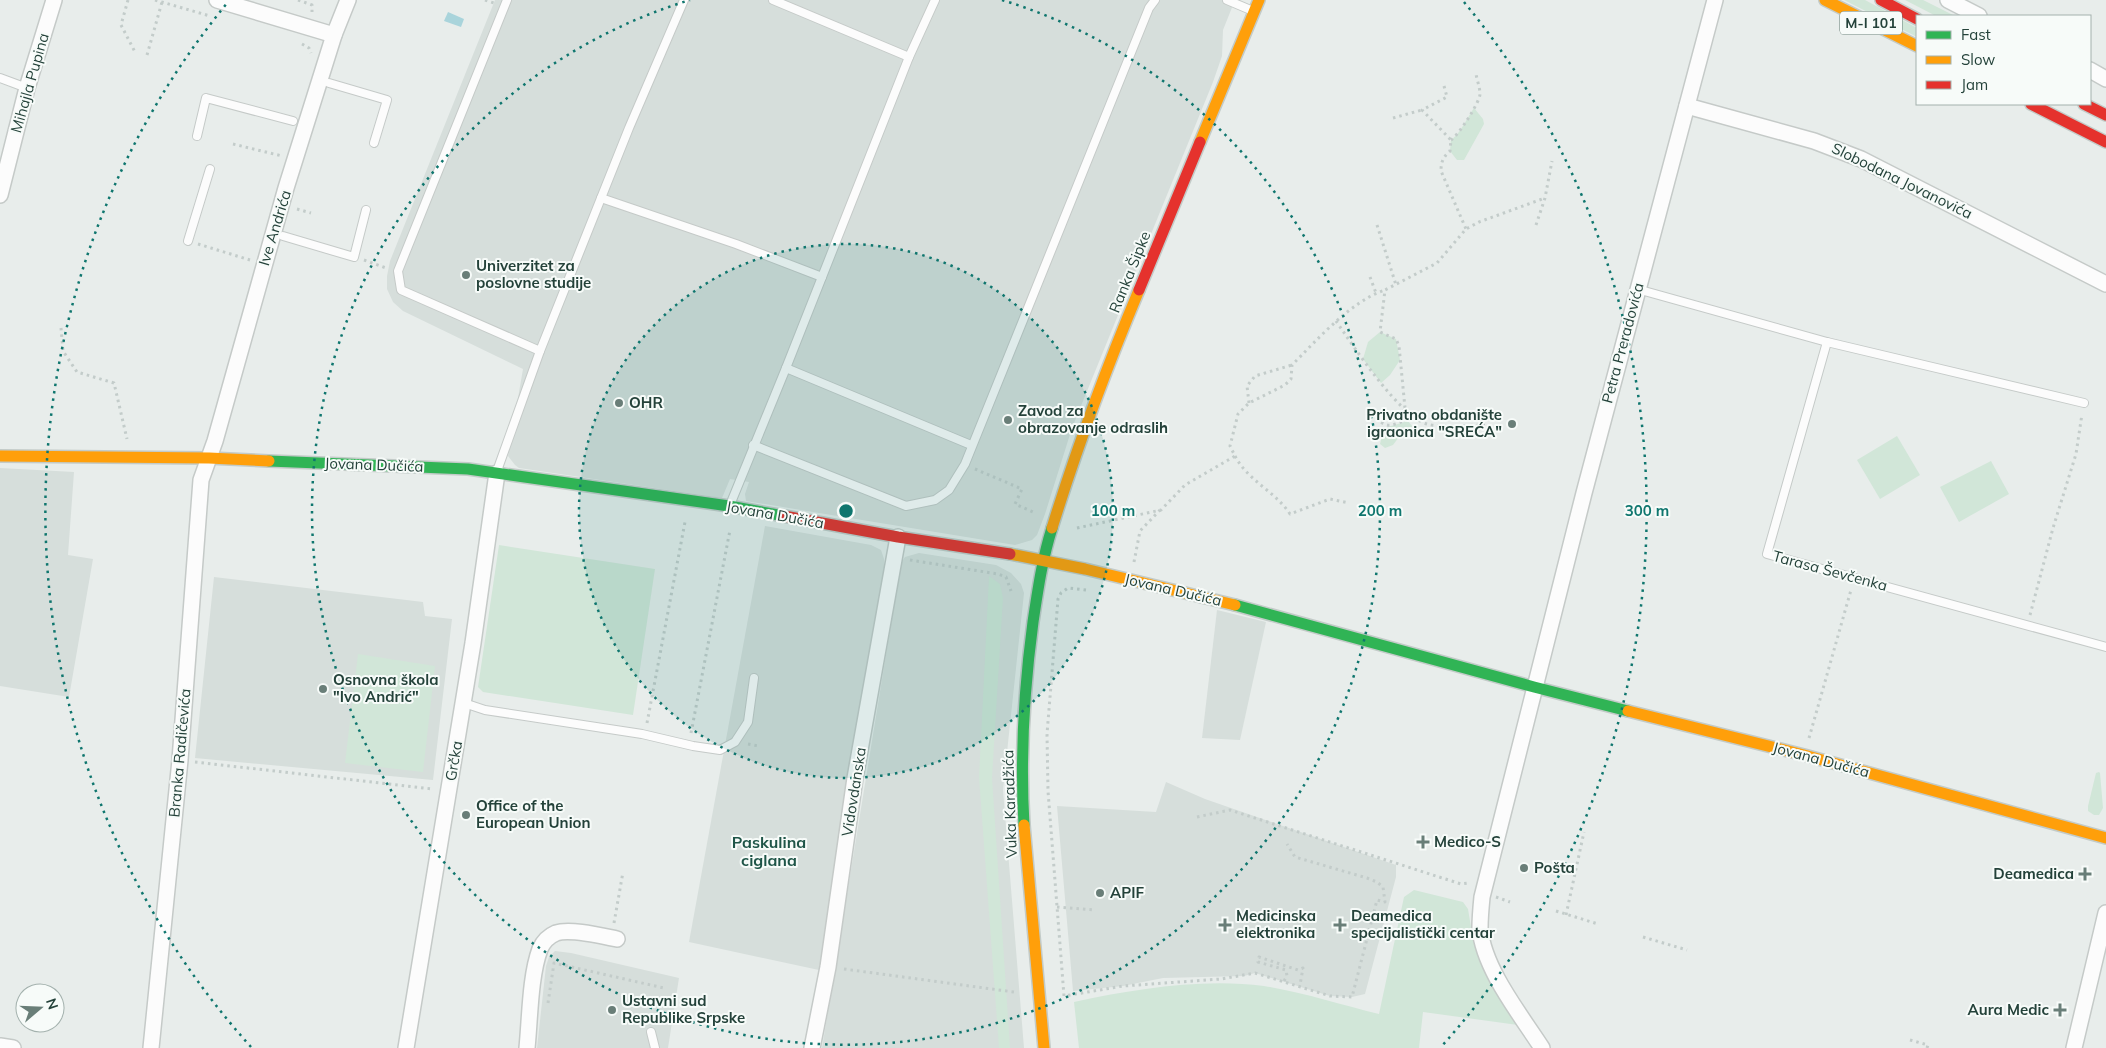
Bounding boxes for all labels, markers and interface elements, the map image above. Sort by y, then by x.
road number: M-I 101 [1840,12,1902,34]
legend [1916,15,2091,105]
text: Fast [1961,25,1991,44]
street label: Mihajla Pupina [6,31,53,135]
text: Slow [1961,50,1995,69]
text: Jam [1961,75,1988,94]
street label: Slobodana Jovanovića [1829,138,1976,223]
street label: Ive Andrića [254,188,295,268]
street label: Ranka Šipke [1105,228,1155,315]
place label: Univerzitet za poslovne studije [476,256,591,292]
marker: Univerzitet za poslovne studije [460,269,472,281]
street label: Petra Preradovića [1597,281,1648,405]
place label: OHR [629,393,663,412]
marker: OHR [613,397,625,409]
place label: Zavod za obrazovanje odraslih [1018,401,1168,437]
place label: Privatno obdanište igraonica "SREĆA" [1366,405,1502,441]
marker: Zavod za obrazovanje odraslih [1002,414,1014,426]
marker: Privatno obdanište igraonica "SREĆA" [1506,418,1518,430]
street label: Jovana Dučića [324,453,424,476]
street label: Jovana Dučića [725,497,826,532]
text: 100 m [1091,501,1135,520]
text: 200 m [1358,501,1402,520]
text: 300 m [1625,501,1669,520]
centre of rings [837,502,855,520]
street label: Tarasa Ševčenka [1771,546,1889,595]
street label: Jovana Dučića [1123,569,1224,610]
place label: Osnovna škola "Ivo Andrić" [333,670,438,706]
marker: Osnovna škola "Ivo Andrić" [317,683,329,695]
street label: Branka Radičevića [164,688,195,818]
street label: Jovana Dučića [1771,738,1871,782]
street label: Grčka [441,739,466,782]
street label: Vidovdanska [837,746,870,838]
street label: Vuka Karadžića [998,749,1021,859]
place label: Office of the European Union [476,796,590,832]
marker: Office of the European Union [460,809,472,821]
district label: Paskulina ciglana [732,832,806,870]
place label: Medico-S [1434,832,1501,851]
marker: Medico-S [1416,835,1430,849]
place label: Pošta [1534,858,1575,877]
marker: Pošta [1518,862,1530,874]
place label: Deamedica [1993,864,2074,883]
marker: Deamedica [2078,867,2092,881]
place label: APIF [1110,883,1145,902]
marker: APIF [1094,887,1106,899]
place label: Medicinska elektronika [1236,906,1316,942]
place label: Deamedica specijalistički centar [1351,906,1495,942]
marker: Medicinska elektronika [1218,918,1232,932]
marker: Deamedica specijalistički centar [1333,918,1347,932]
north arrow [15,983,65,1033]
place label: Ustavni sud Republike Srpske [622,991,745,1027]
text: N [42,996,63,1012]
place label: Aura Medic [1968,1000,2049,1019]
marker: Aura Medic [2053,1003,2067,1017]
marker: Ustavni sud Republike Srpske [606,1004,618,1016]

